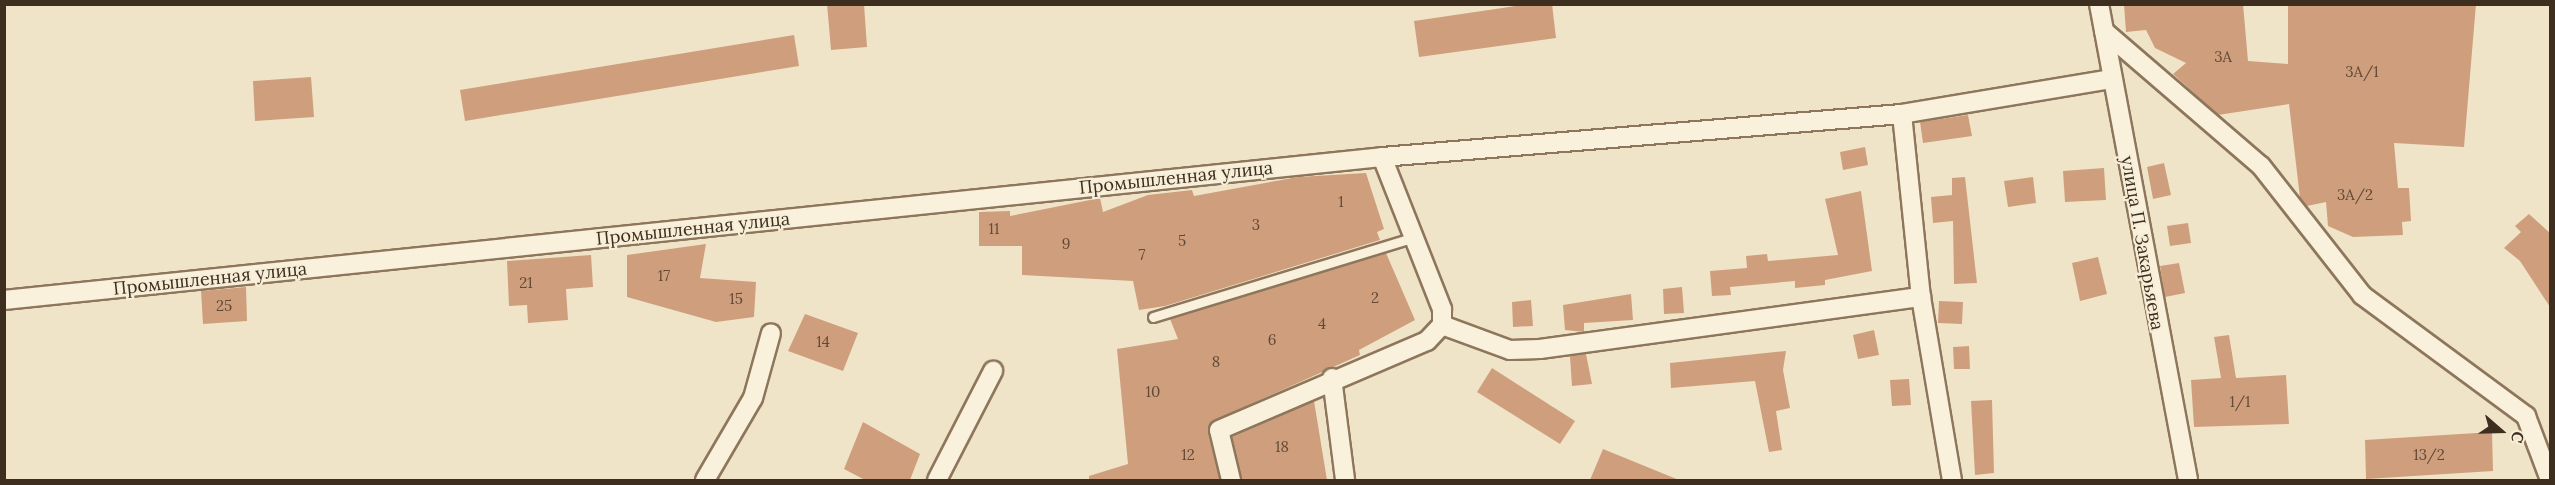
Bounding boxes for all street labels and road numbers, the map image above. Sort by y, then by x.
street label: улица П. Закарьяева [2116,154,2168,332]
street label: Промышленная улица [1078,157,1274,199]
street label: Промышленная улица [595,208,791,250]
street label: Промышленная улица [112,258,308,300]

